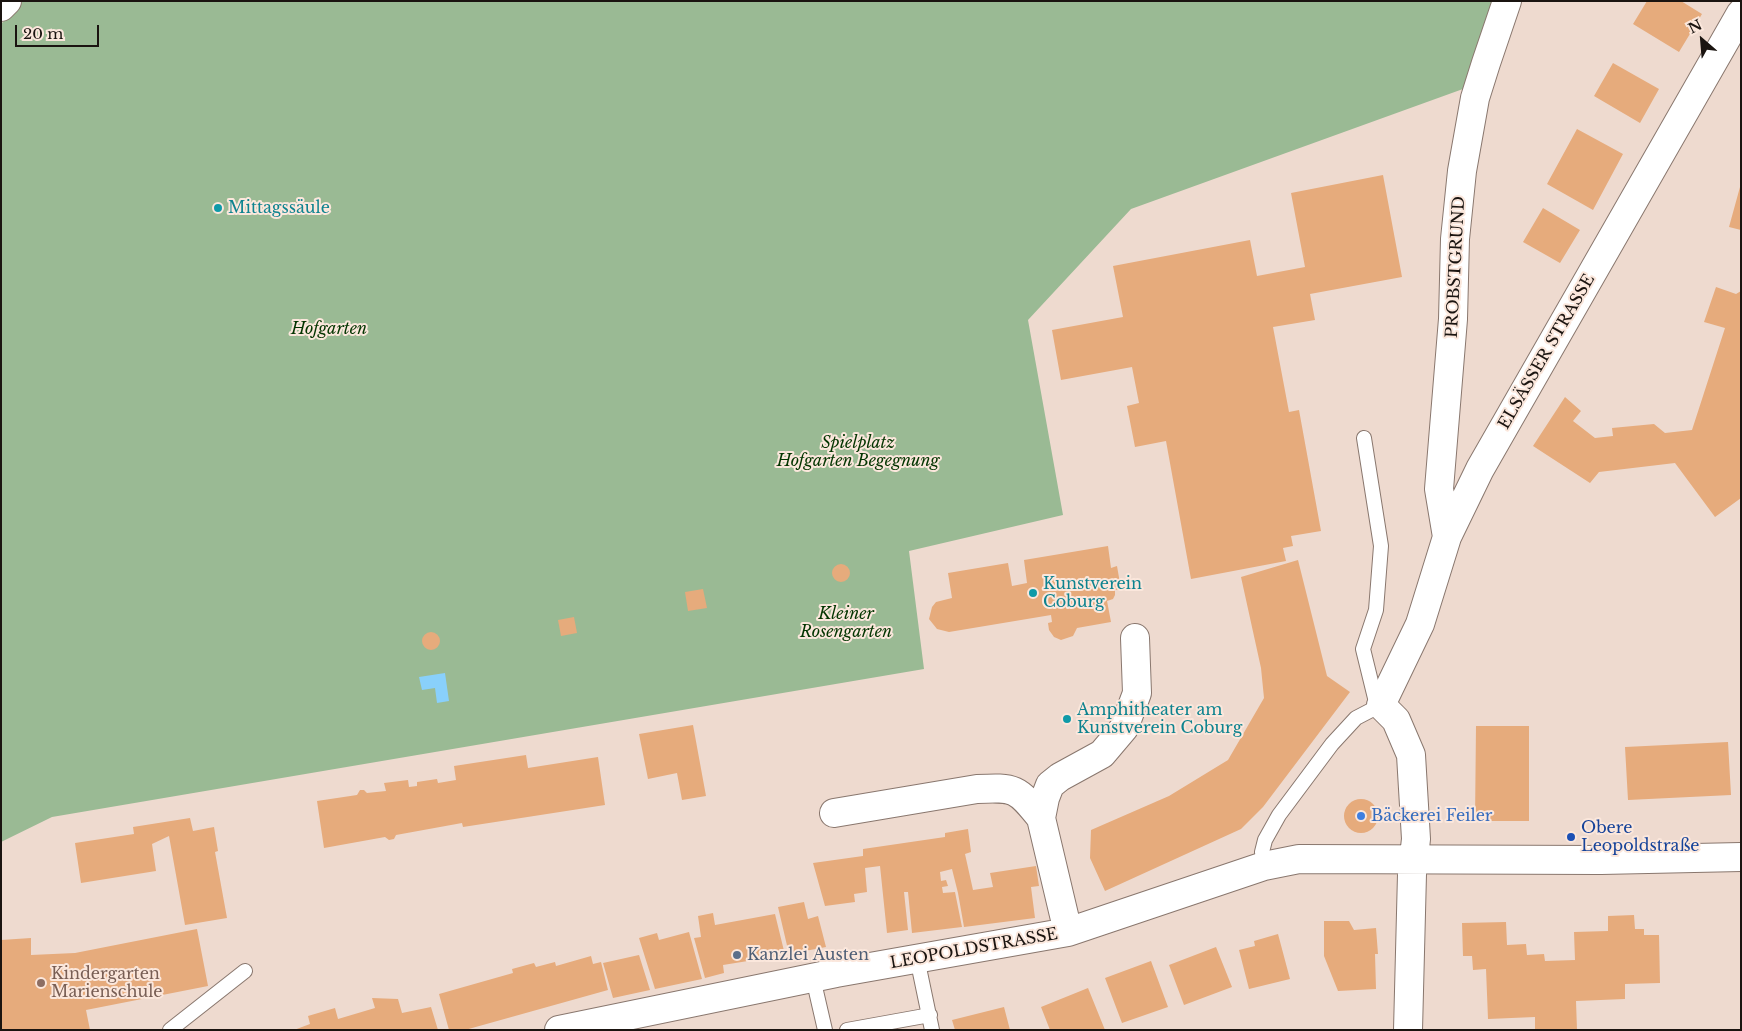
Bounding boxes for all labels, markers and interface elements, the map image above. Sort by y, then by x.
scale bar [18,15,101,47]
north arrow [1677,15,1727,65]
text: N [1685,16,1705,38]
text: 20 m [23,24,63,43]
street label: PROBSTGRUND [1443,196,1469,338]
place label: Mittagssäule [228,198,330,218]
marker: Mittagssäule [212,202,224,214]
street label: ELSÄSSER STRASSE [1495,271,1599,433]
park label: Hofgarten [291,319,367,339]
park label: Spielplatz Hofgarten Begegnung [777,433,939,471]
place label: Kunstverein Coburg [1043,574,1142,612]
marker: Kunstverein Coburg [1027,587,1039,599]
park label: Kleiner Rosengarten [800,604,892,642]
place label: Amphitheater am Kunstverein Coburg [1077,700,1242,738]
marker: Amphitheater am Kunstverein Coburg [1061,713,1073,725]
place label: Bäckerei Feiler [1371,806,1493,826]
marker: Bäckerei Feiler [1355,810,1367,822]
place label: Obere Leopoldstraße [1581,818,1699,856]
marker: Obere Leopoldstraße [1565,831,1577,843]
street label: LEOPOLDSTRASSE [889,925,1059,973]
place label: Kanzlei Austen [747,945,869,965]
marker: Kanzlei Austen [731,949,743,961]
place label: Kindergarten Marienschule [51,964,163,1002]
marker: Kindergarten Marienschule [35,977,47,989]

